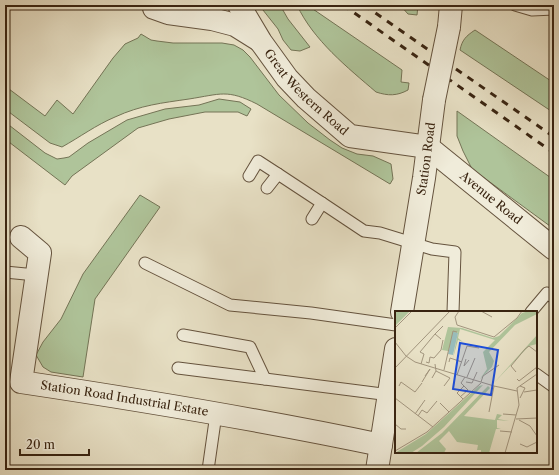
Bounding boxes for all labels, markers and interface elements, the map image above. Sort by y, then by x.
street label: Great Western Road [261,46,352,139]
street label: Station Road [413,121,438,196]
street label: Avenue Road [456,167,526,228]
inset map [395,311,537,453]
street label: Station Road Industrial Estate [40,377,210,419]
scale bar [20,431,89,457]
text: 20 m [26,437,55,452]

